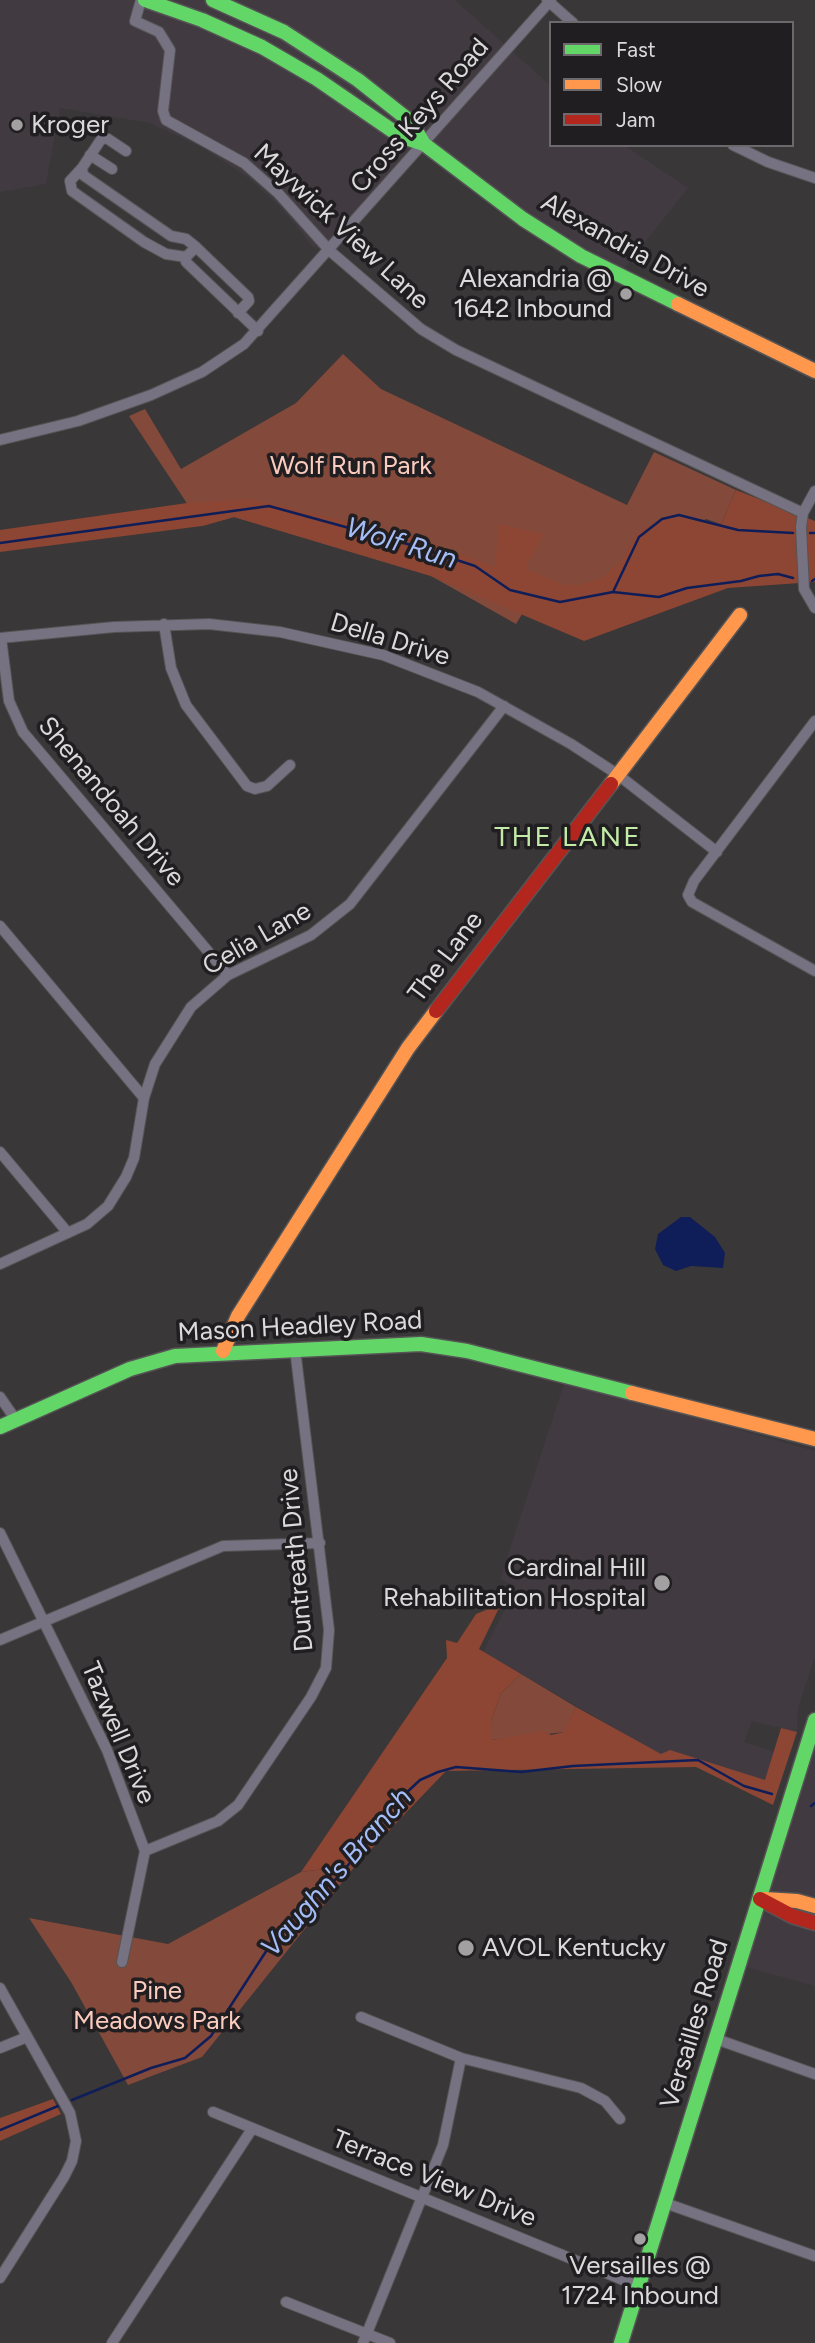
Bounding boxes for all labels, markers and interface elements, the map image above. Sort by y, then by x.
legend [549,21,794,147]
street label: Cross Keys Road [344,32,496,200]
text: Fast [616,37,656,62]
text: Slow [616,72,662,97]
text: Jam [616,107,655,132]
place label: Kroger [31,109,109,141]
marker: Kroger [9,117,25,133]
street label: Maywick View Lane [247,138,435,316]
street label: Alexandria Drive [536,187,714,305]
place label: Alexandria @ 1642 Inbound [453,263,612,324]
marker: Alexandria @ 1642 Inbound [618,286,634,302]
park label: Wolf Run Park [270,450,432,482]
water label: Wolf Run [341,511,461,577]
street label: Della Drive [326,607,454,673]
street label: Shenandoah Drive [31,711,191,893]
district label: THE LANE [495,821,641,855]
street label: Celia Lane [197,896,317,982]
street label: The Lane [402,906,490,1008]
street label: Mason Headley Road [177,1305,423,1349]
street label: Duntreath Drive [273,1467,321,1653]
place label: Cardinal Hill Rehabilitation Hospital [383,1552,646,1614]
marker: Cardinal Hill Rehabilitation Hospital [652,1573,672,1593]
street label: Tazwell Drive [74,1657,162,1809]
water label: Vaughn's Branch [254,1782,420,1964]
place label: AVOL Kentucky [482,1932,666,1964]
street label: Versailles Road [654,1936,736,2112]
marker: AVOL Kentucky [456,1938,476,1958]
park label: Pine Meadows Park [73,1975,241,2036]
street label: Terrace View Drive [327,2124,541,2234]
marker: Versailles @ 1724 Inbound [632,2231,648,2247]
place label: Versailles @ 1724 Inbound [561,2250,719,2312]

